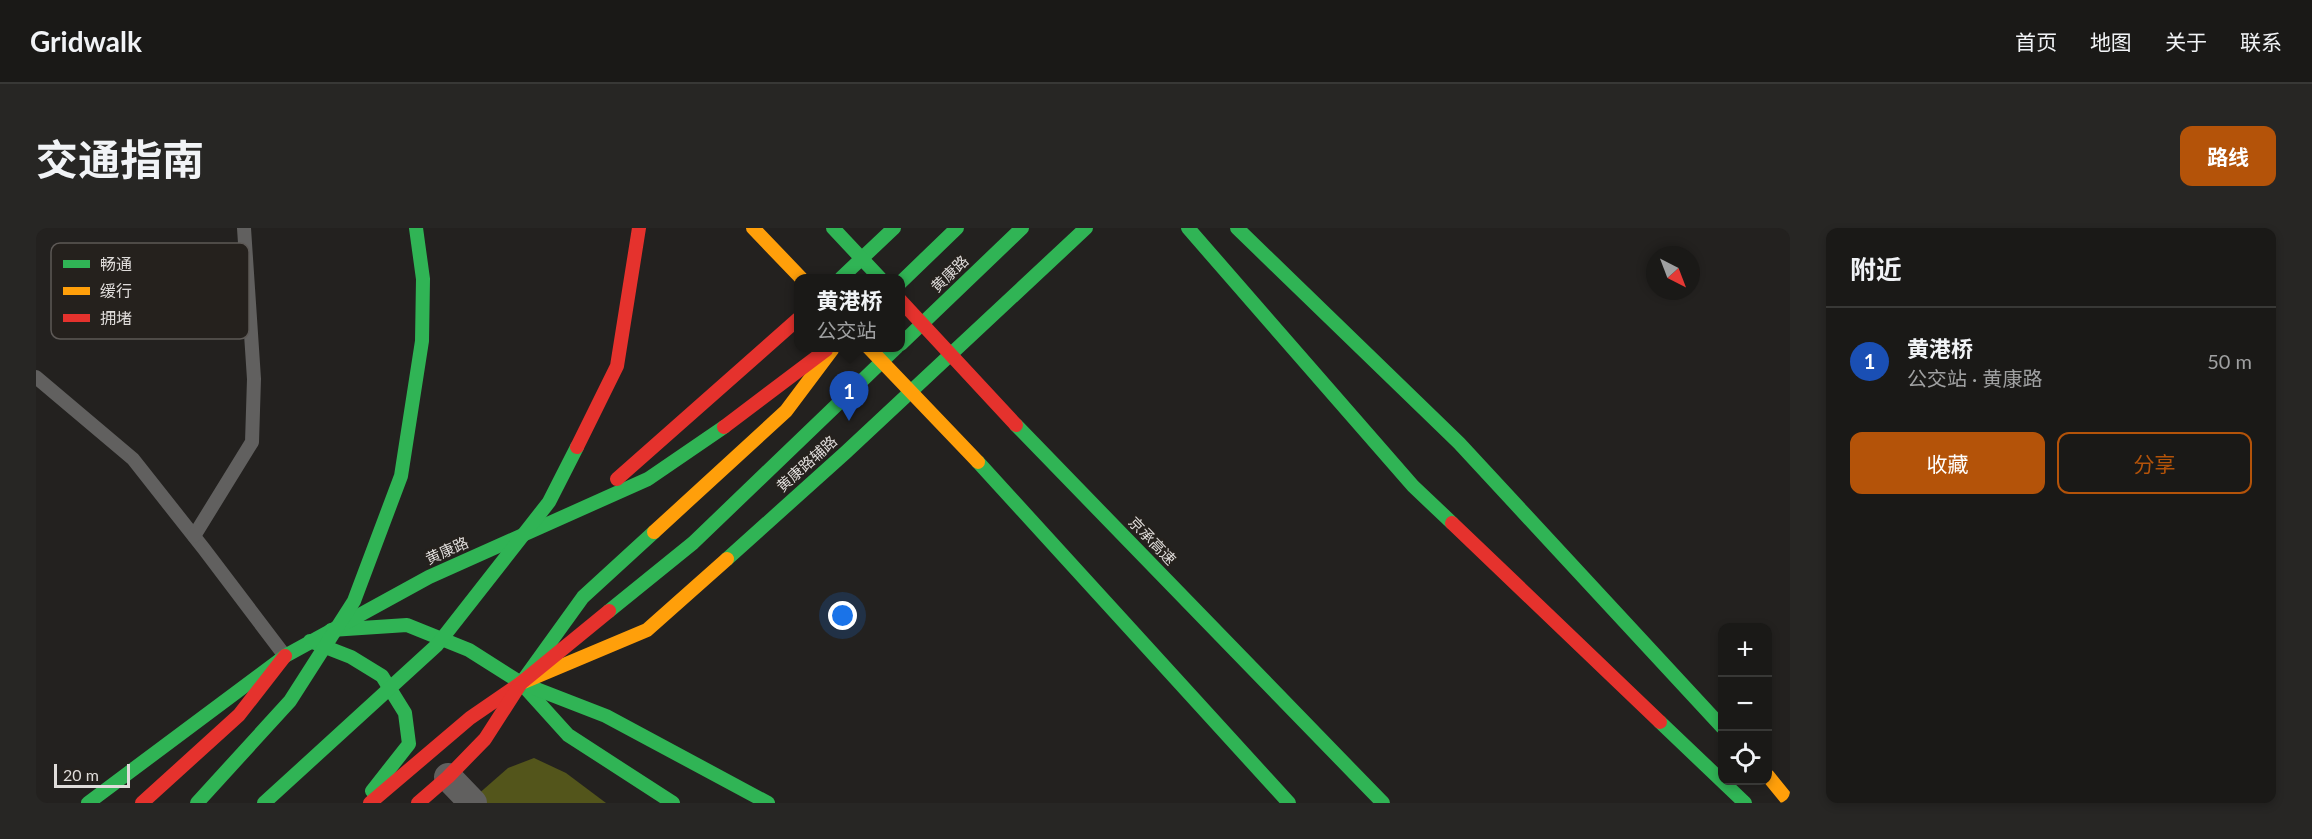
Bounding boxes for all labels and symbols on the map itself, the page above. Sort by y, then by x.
legend [51,243,249,339]
north arrow [1646,246,1700,300]
street label: 黄康路 [927,251,972,295]
text: 畅通 [100,254,132,273]
text: 缓行 [100,281,132,300]
text: 拥堵 [100,308,132,327]
pin: 1 [830,372,868,421]
street label: 黄康路辅路 [772,431,840,495]
street label: 京承高速 [1125,512,1180,568]
street label: 黄康路 [422,533,471,567]
your location [828,601,857,630]
scale bar [54,761,130,788]

